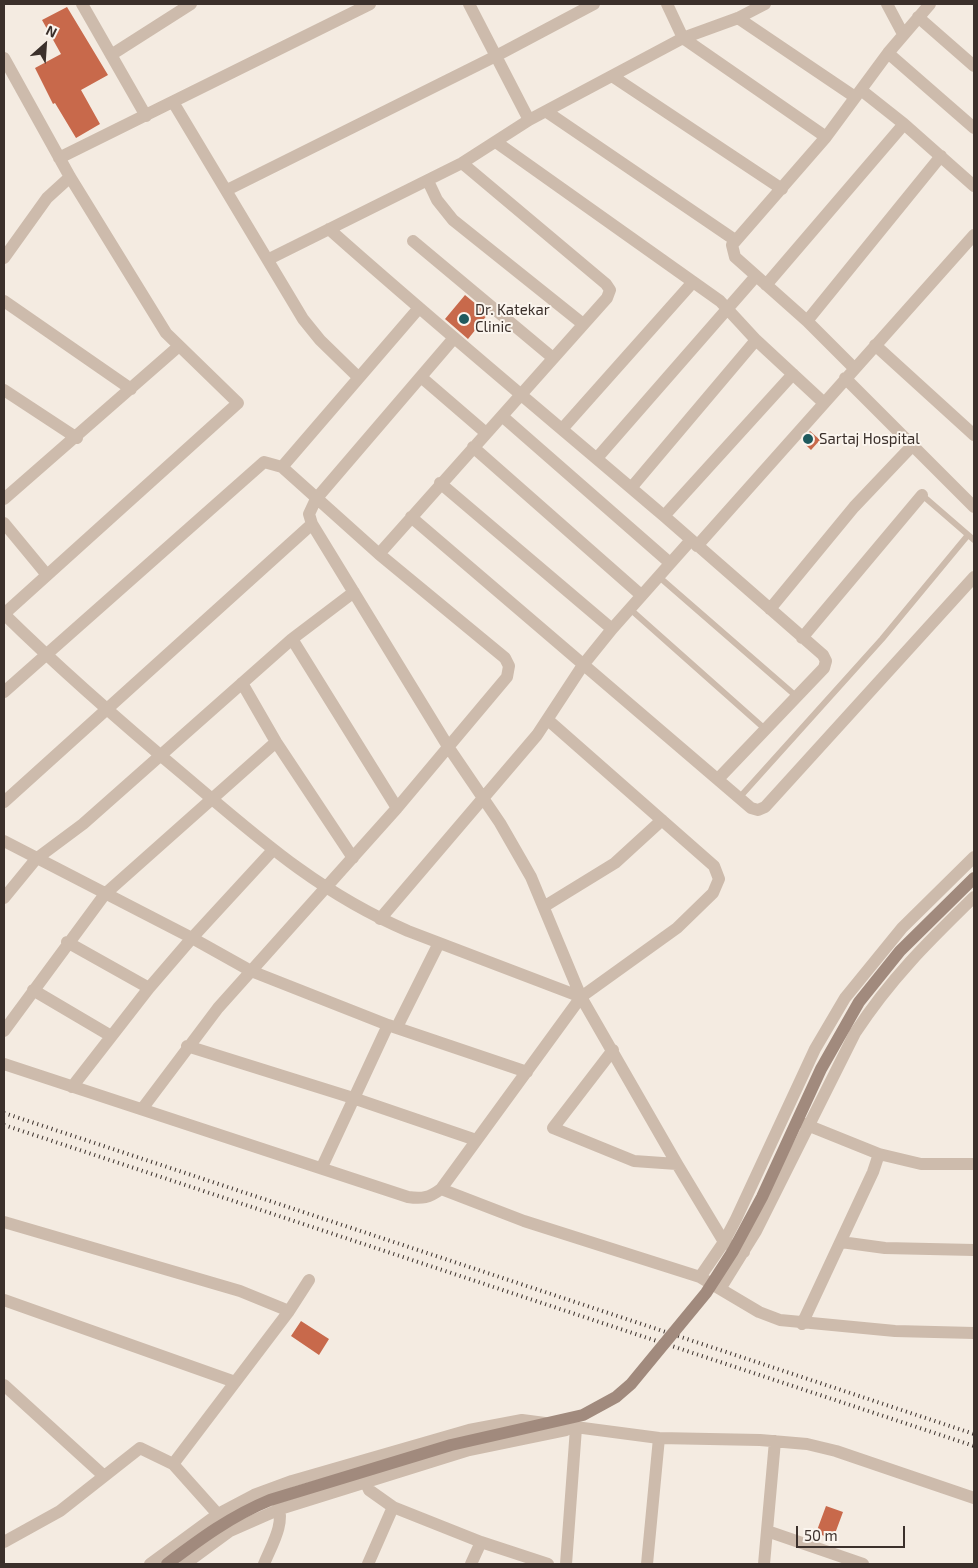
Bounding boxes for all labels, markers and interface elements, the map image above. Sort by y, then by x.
north arrow [20,20,70,70]
text: N [44,21,60,41]
place label: Dr. Katekar Clinic [475,301,550,336]
marker: Dr. Katekar Clinic [457,312,471,326]
place label: Sartaj Hospital [819,430,920,448]
marker: Sartaj Hospital [801,432,815,446]
scale bar [798,1516,907,1548]
text: 50 m [804,1526,838,1544]

